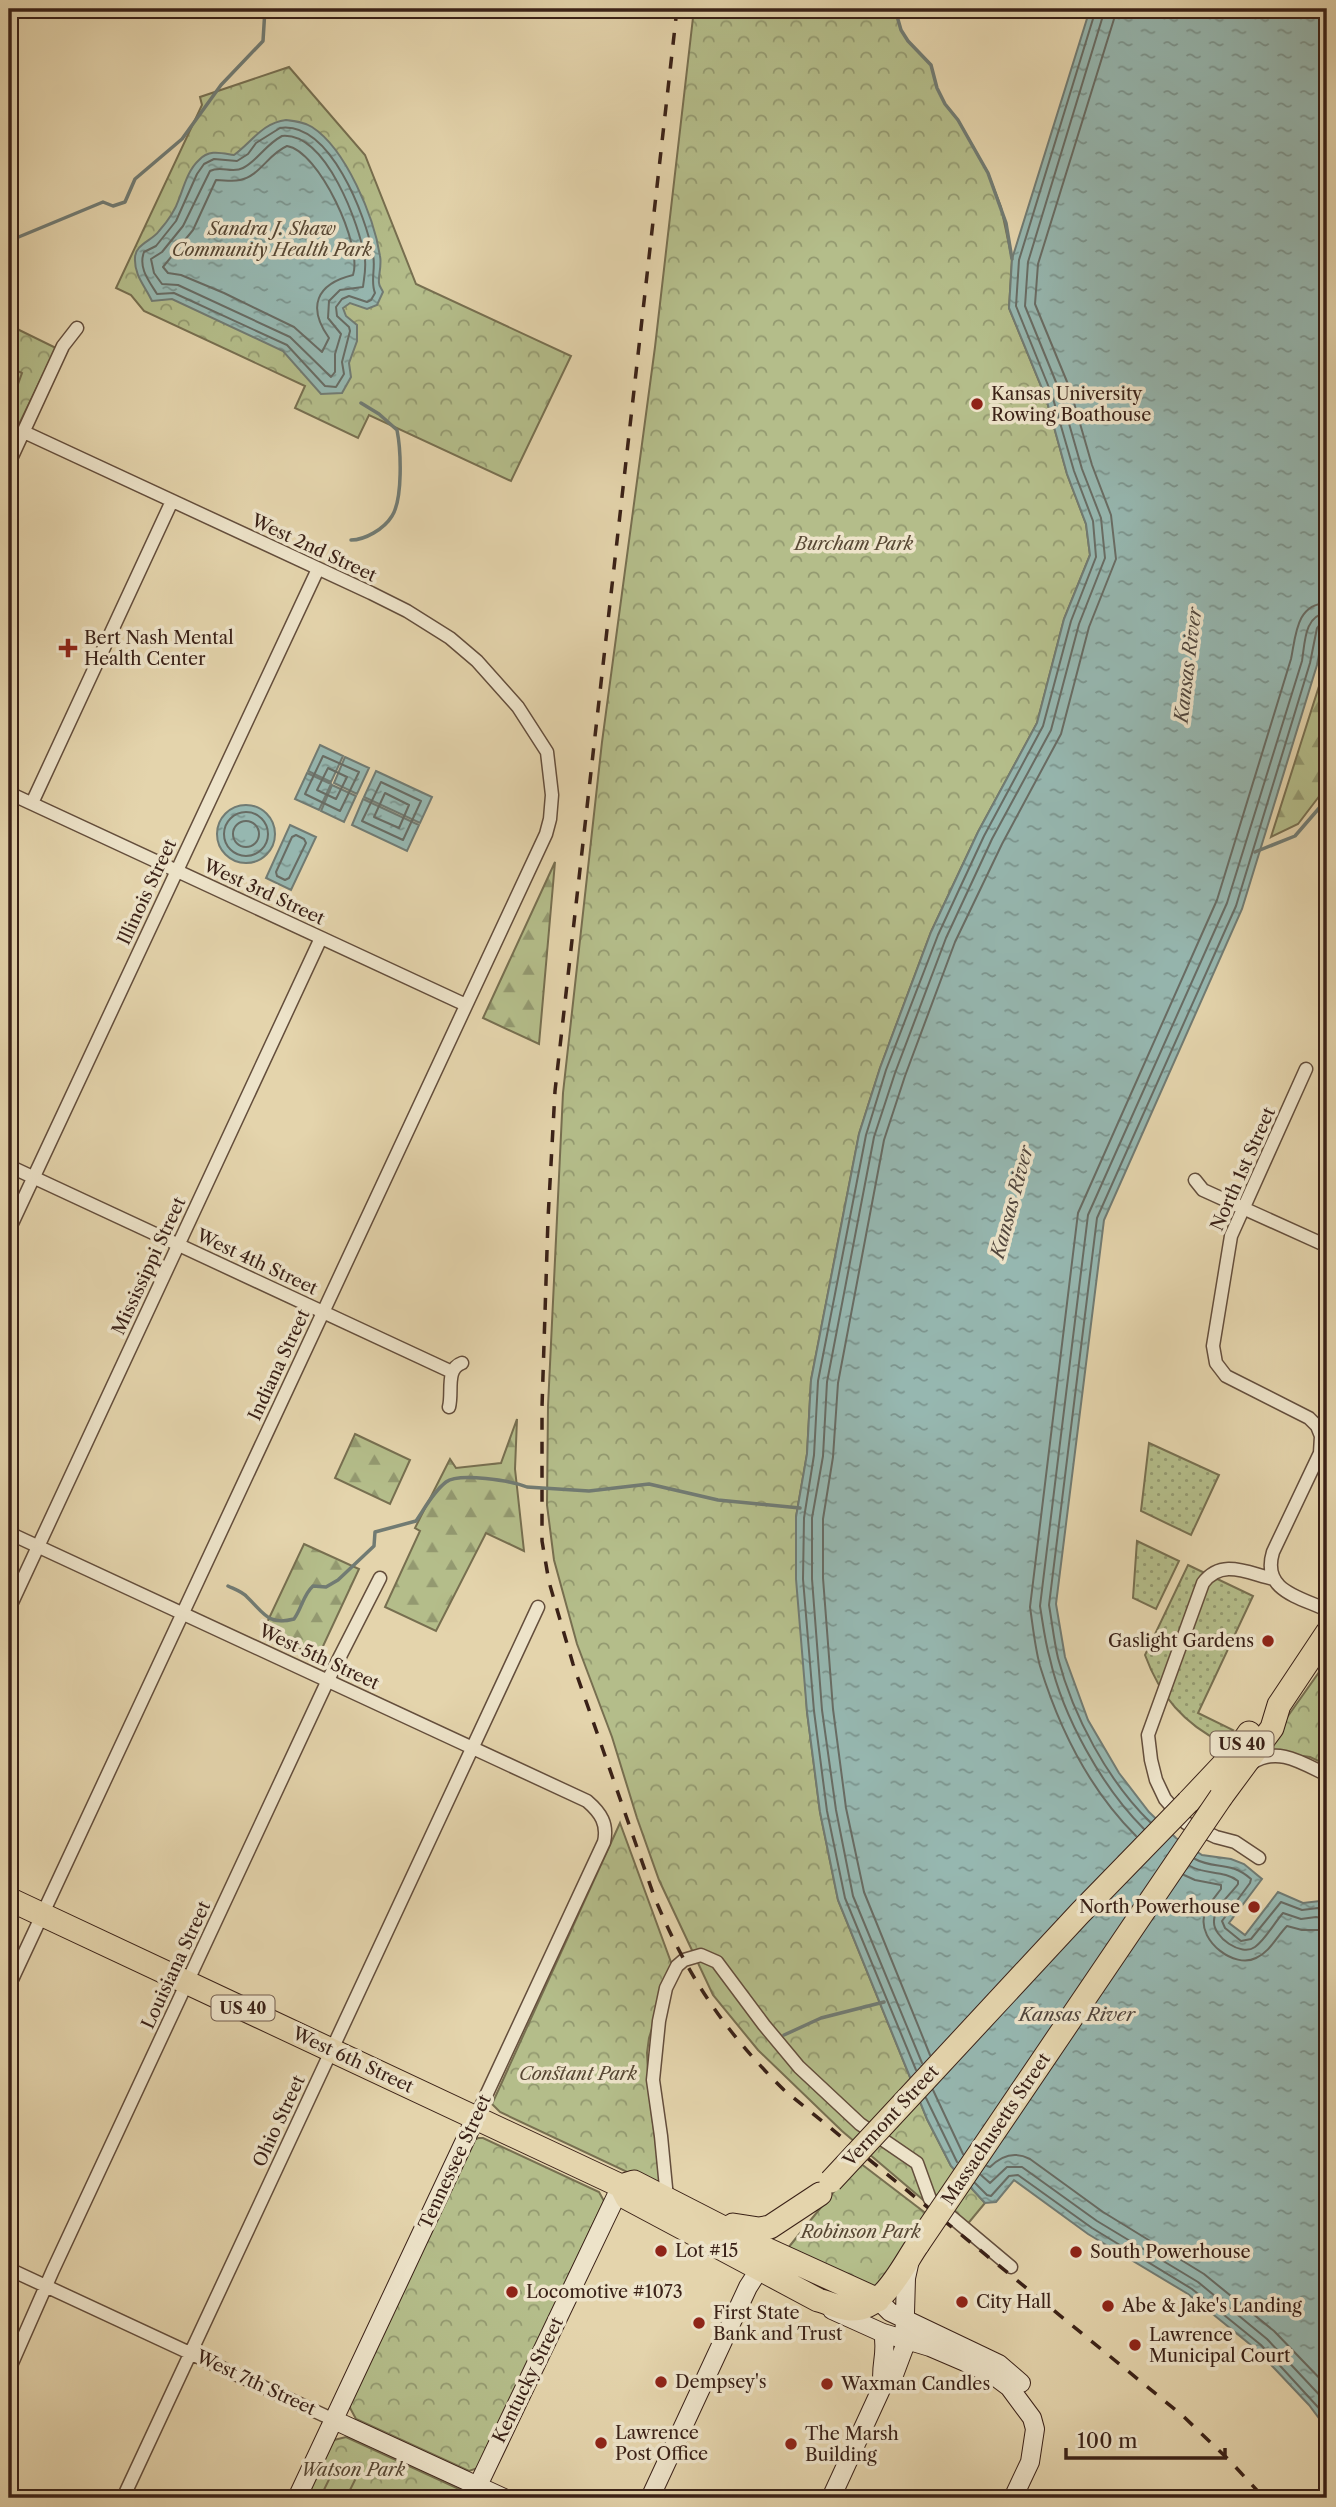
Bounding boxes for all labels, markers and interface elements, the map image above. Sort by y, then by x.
park label: Sandra J. Shaw Community Health Park [172,218,373,261]
place label: Kansas University Rowing Boathouse [991,383,1151,426]
marker: Kansas University Rowing Boathouse [969,396,985,412]
street label: West 2nd Street [247,509,381,587]
park label: Burcham Park [793,533,914,555]
water label: Kansas River [1169,605,1207,726]
place label: Bert Nash Mental Health Center [84,627,234,670]
marker: Bert Nash Mental Health Center [58,638,78,658]
street label: Illinois Street [113,835,181,948]
street label: West 3rd Street [199,854,329,930]
street label: North 1st Street [1206,1103,1280,1234]
water label: Kansas River [985,1142,1038,1263]
street label: Mississippi Street [107,1193,191,1338]
street label: West 4th Street [192,1224,322,1300]
street label: Indiana Street [244,1305,315,1424]
street label: West 5th Street [254,1619,383,1695]
place label: Gaslight Gardens [1108,1630,1254,1652]
marker: Gaslight Gardens [1260,1633,1276,1649]
road number: US 40 [1210,1732,1274,1756]
place label: North Powerhouse [1079,1896,1240,1918]
street label: Louisiana Street [137,1897,216,2032]
marker: North Powerhouse [1246,1899,1262,1915]
road number: US 40 [212,1996,274,2020]
water label: Kansas River [1017,2003,1136,2026]
street label: West 6th Street [288,2022,418,2098]
street label: Massachusetts Street [937,2048,1055,2209]
street label: Vermont Street [838,2060,944,2172]
park label: Constant Park [519,2063,638,2085]
street label: Ohio Street [248,2071,310,2170]
street label: Tennessee Street [414,2091,496,2233]
park label: Robinson Park [799,2221,922,2243]
place label: Lot #15 [675,2240,738,2262]
place label: South Powerhouse [1090,2241,1251,2263]
marker: Lot #15 [653,2243,669,2259]
marker: South Powerhouse [1068,2244,1084,2260]
place label: Locomotive #1073 [526,2281,683,2303]
marker: Locomotive #1073 [504,2284,520,2300]
place label: City Hall [976,2291,1051,2313]
marker: City Hall [954,2294,970,2310]
place label: Abe & Jake's Landing [1121,2295,1302,2317]
marker: Abe & Jake's Landing [1100,2298,1116,2314]
place label: First State Bank and Trust [713,2302,843,2345]
street label: Kentucky Street [488,2313,568,2446]
marker: First State Bank and Trust [691,2315,707,2331]
place label: Lawrence Municipal Court [1149,2324,1291,2367]
marker: Lawrence Municipal Court [1127,2337,1143,2353]
street label: West 7th Street [192,2345,320,2421]
place label: Dempsey's [675,2371,767,2393]
place label: Waxman Candles [840,2373,990,2395]
marker: Dempsey's [653,2374,669,2390]
marker: Waxman Candles [819,2376,835,2392]
scale bar [1066,2416,1226,2460]
place label: Lawrence Post Office [615,2422,708,2465]
place label: The Marsh Building [805,2423,899,2466]
text: 100 m [1077,2428,1138,2453]
marker: Lawrence Post Office [593,2435,609,2451]
marker: The Marsh Building [783,2436,799,2452]
park label: Watson Park [301,2459,406,2481]

